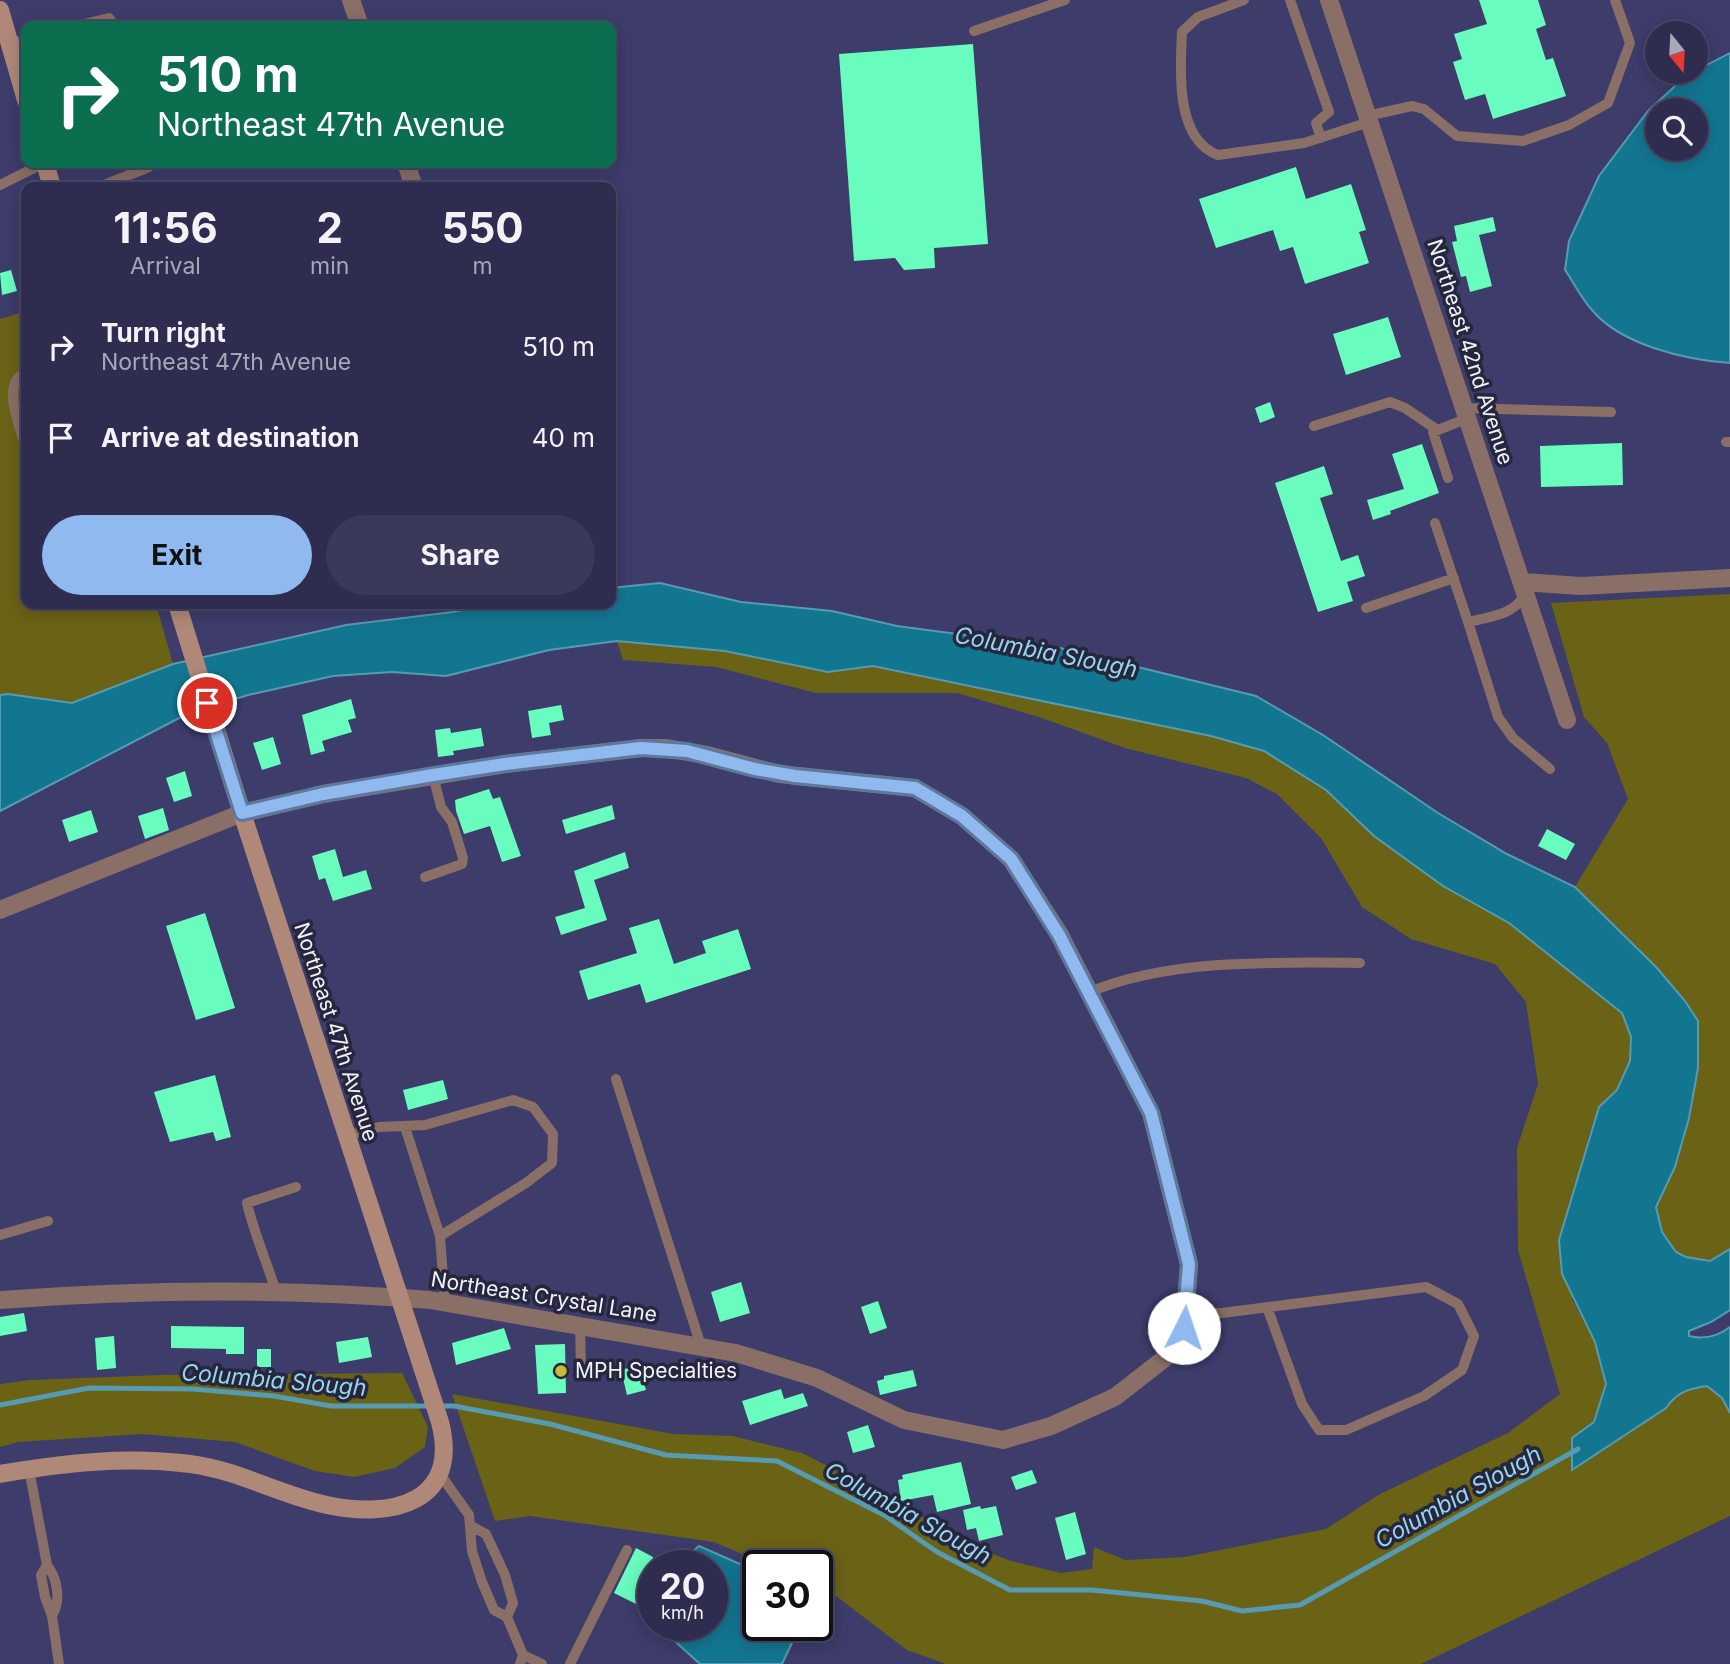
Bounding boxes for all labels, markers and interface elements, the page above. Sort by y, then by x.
north arrow [1645,21,1708,84]
map controls [1645,21,1708,161]
text: 510 m [157,45,299,104]
icon: right [42,49,133,140]
button: search [1645,98,1708,161]
text: Northeast 47th Avenue [157,105,505,144]
text: 11:56 [113,202,218,253]
text: 2 [316,202,343,253]
text: 550 [442,202,524,253]
street label: Northeast 42nd Avenue [1422,236,1519,468]
text: Arrival [130,252,201,280]
text: min [310,252,349,280]
text: m [473,252,493,280]
text: Turn right [101,317,226,348]
icon: right [42,328,80,366]
text: 510 m [522,331,595,362]
text: Northeast 47th Avenue [101,348,351,376]
icon: arrive [42,419,80,457]
text: Arrive at destination [101,422,360,453]
text: 40 m [532,422,595,453]
button: Exit [42,515,312,595]
button: Share [326,515,595,595]
water label: Columbia Slough [952,621,1140,683]
pin [177,673,237,733]
icon: arrive [188,684,226,722]
street label: Northeast 47th Avenue [289,919,384,1144]
street label: Northeast Crystal Lane [429,1266,659,1327]
position arrow [1147,1291,1221,1365]
water label: Columbia Slough [180,1358,368,1402]
place label: MPH Specialties [575,1358,737,1383]
marker: MPH Specialties [553,1363,569,1379]
water label: Columbia Slough [1370,1440,1546,1554]
water label: Columbia Slough [820,1456,996,1570]
speed limit sign: 30 [742,1550,833,1641]
text: 20 [660,1565,705,1607]
text: km/h [661,1602,704,1623]

